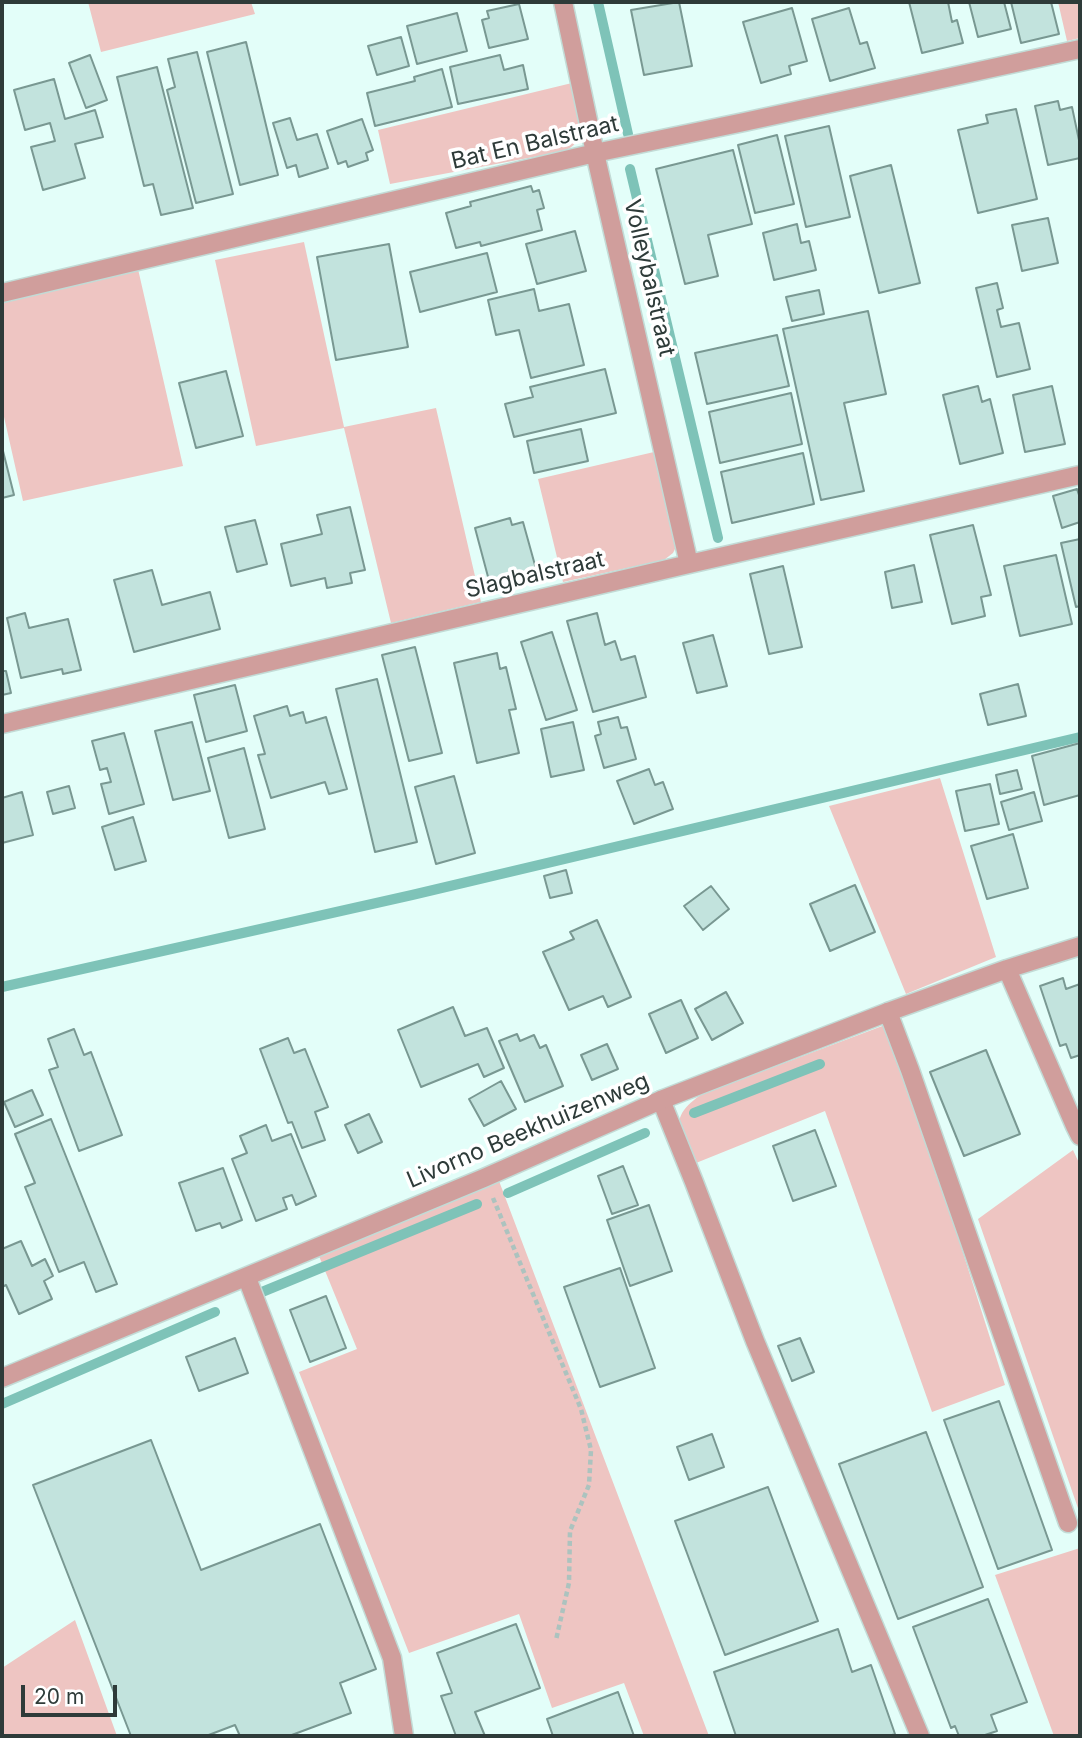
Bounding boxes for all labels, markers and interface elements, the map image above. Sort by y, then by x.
street label: Bat En Balstraat [449,110,621,176]
street label: Volleybalstraat [618,197,680,359]
street label: Slagbalstraat [463,546,607,604]
street label: Livorno Beekhuizenweg [403,1067,653,1195]
scale bar [24,1672,121,1716]
text: 20 m [34,1684,84,1709]

